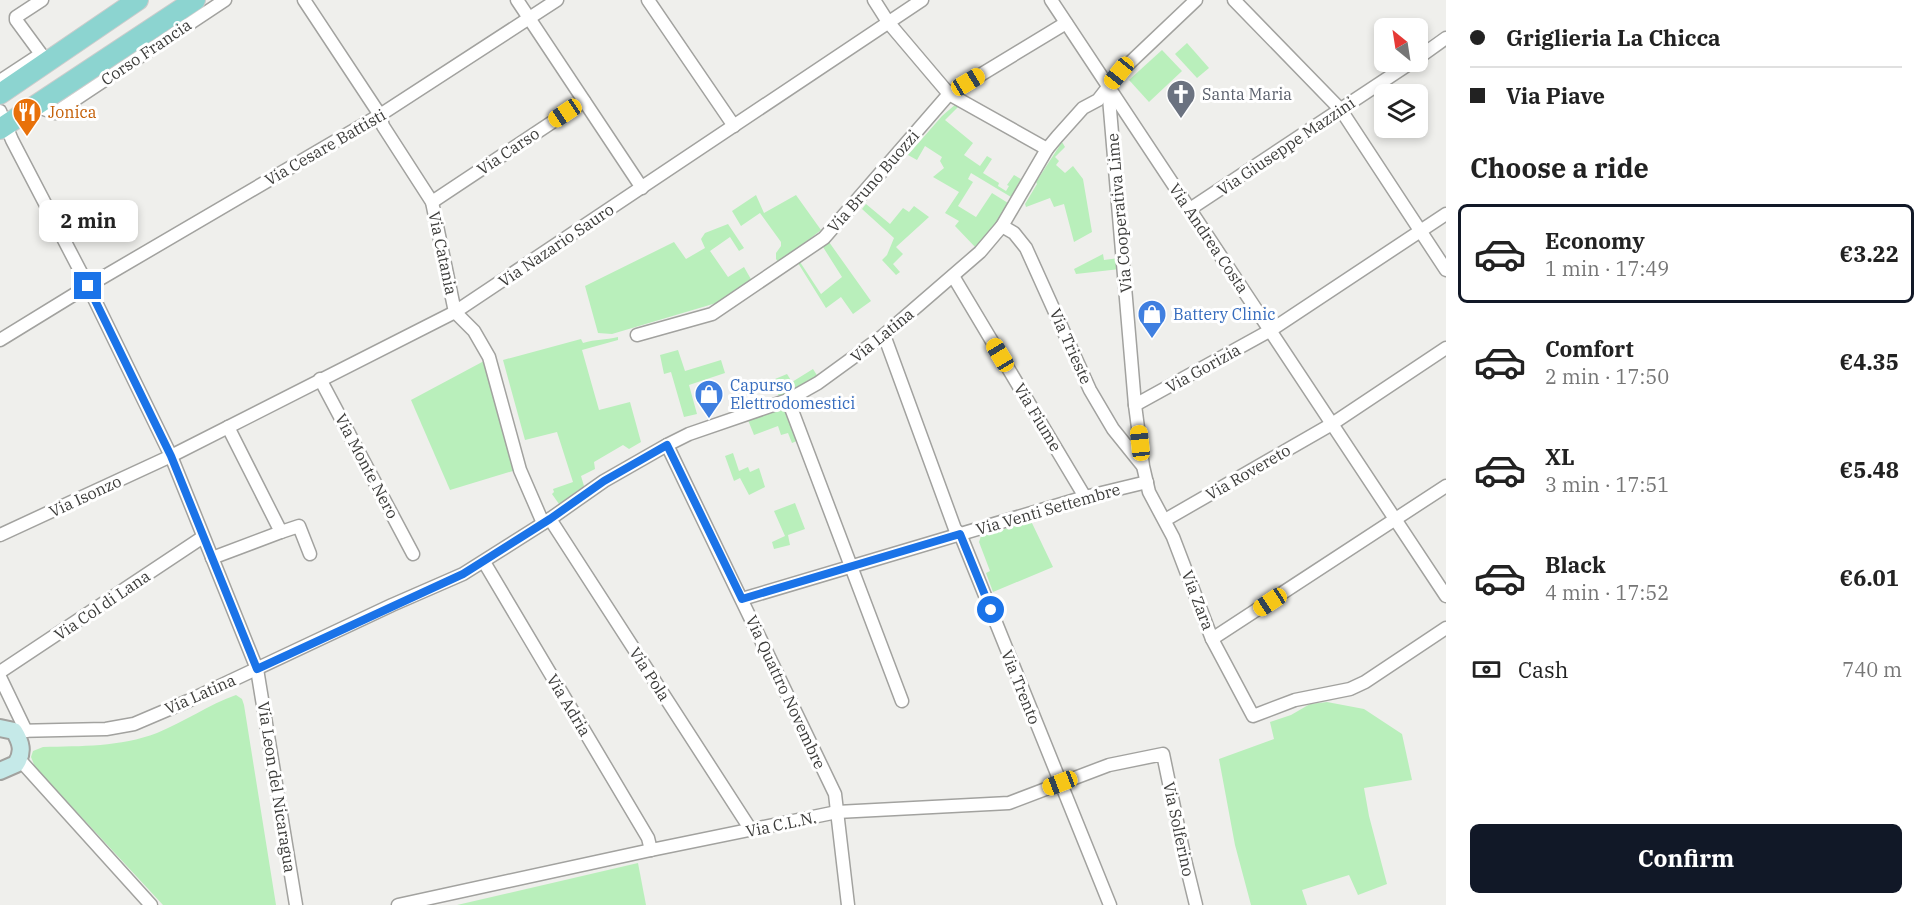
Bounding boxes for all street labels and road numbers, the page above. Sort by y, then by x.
street label: Corso Francia [97,14,195,90]
street label: Via Giuseppe Mazzini [1213,92,1359,200]
street label: Via Cesare Battisti [261,104,389,190]
street label: Via Carso [473,123,543,179]
street label: Via Bruno Buozzi [823,126,923,236]
street label: Via Cooperativa Lime [1102,132,1136,294]
street label: Via Andrea Costa [1165,179,1253,297]
street label: Via Nazario Sauro [495,199,617,291]
street label: Via Catania [424,209,462,297]
street label: Via Latina [846,303,918,367]
street label: Via Trieste [1045,305,1097,387]
street label: Via Gorizia [1162,339,1244,397]
street label: Via Fiume [1010,379,1066,455]
street label: Via Monte Nero [331,410,403,522]
street label: Via Rovereto [1202,440,1294,504]
street label: Via Isonzo [46,471,124,521]
street label: Via Venti Settembre [974,479,1122,539]
street label: Via Col di Lana [50,565,154,644]
street label: Via Zara [1177,567,1219,633]
street label: Via Quattro Novembre [742,612,830,772]
street label: Via Pola [625,643,675,705]
street label: Via Trento [997,647,1045,727]
street label: Via Latina [161,669,239,718]
street label: Via Adria [543,670,596,740]
street label: Via Leon del Nicaragua [254,700,300,874]
street label: Via Solferino [1159,780,1199,878]
street label: Via C.L.N. [744,807,818,841]

